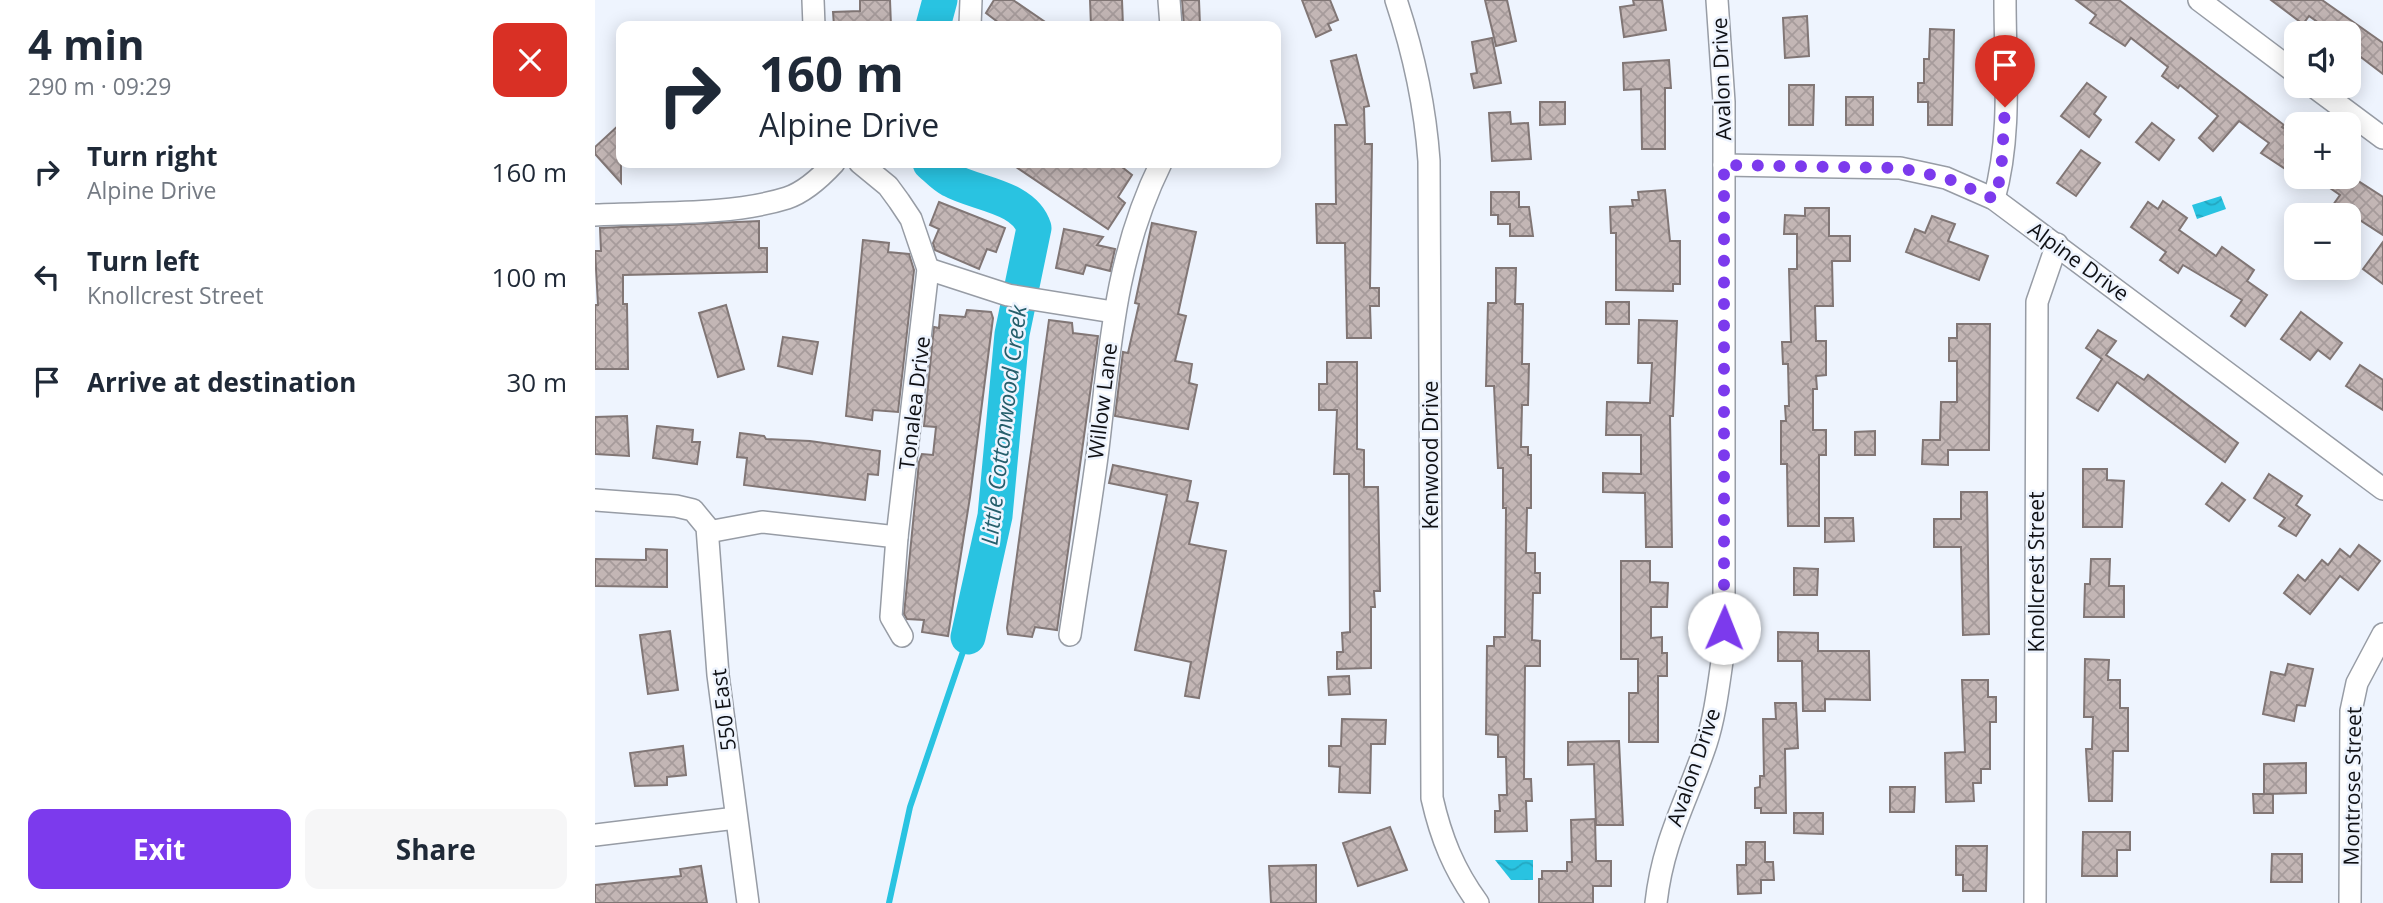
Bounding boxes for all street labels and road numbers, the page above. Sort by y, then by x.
street label: Avalon Drive [1705,17,1737,141]
street label: Alpine Drive [2023,215,2135,307]
street label: Tonalea Drive [892,335,936,471]
street label: Willow Lane [1081,341,1123,461]
street label: Kenwood Drive [1416,381,1444,529]
street label: Knollcrest Street [2022,491,2050,653]
street label: 550 East [704,667,742,753]
street label: Avalon Drive [1660,704,1726,830]
street label: Montrose Street [2337,706,2367,866]

